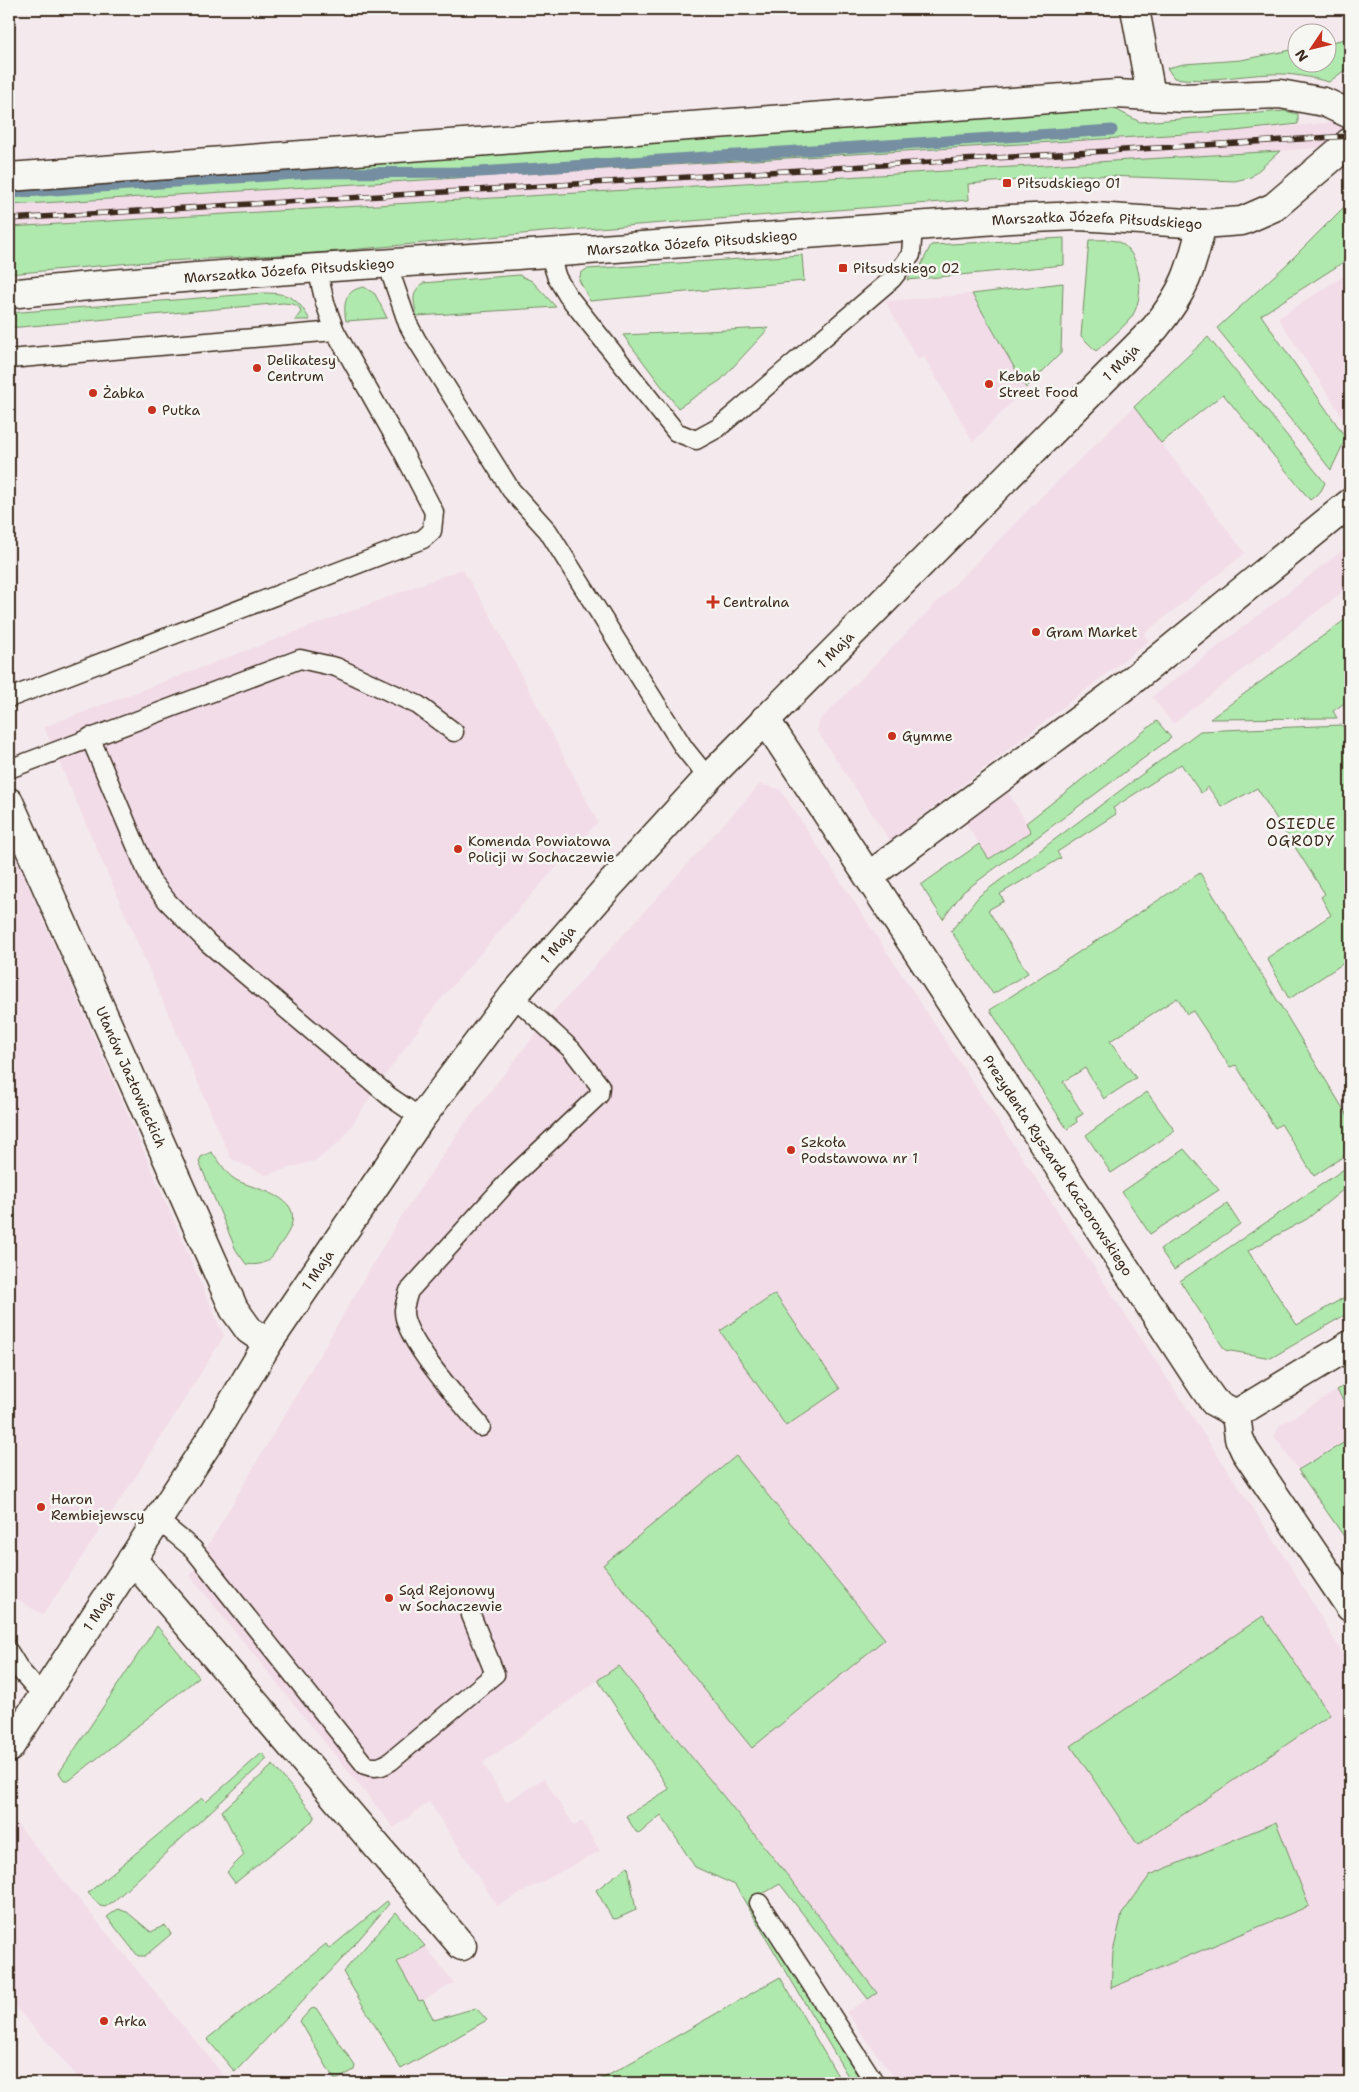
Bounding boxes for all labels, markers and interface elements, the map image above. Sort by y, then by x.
north arrow [1286,22,1336,72]
text: N [1291,46,1312,65]
place label: Piłsudskiego 01 [1017,174,1120,192]
marker: Piłsudskiego 01 [1001,177,1013,189]
street label: Marszałka Józefa Piłsudskiego [991,207,1203,233]
street label: Marszałka Józefa Piłsudskiego [586,226,798,259]
street label: Marszałka Józefa Piłsudskiego [183,254,395,287]
place label: Piłsudskiego 02 [853,259,960,277]
marker: Piłsudskiego 02 [837,262,849,274]
street label: 1 Maja [1099,340,1143,385]
place label: Delikatesy Centrum [267,351,336,385]
marker: Delikatesy Centrum [251,362,263,374]
place label: Kebab Street Food [999,367,1078,401]
marker: Kebab Street Food [983,378,995,390]
place label: Żabka [103,384,145,402]
marker: Żabka [87,387,99,399]
place label: Putka [162,401,200,419]
marker: Putka [146,404,158,416]
place label: Centralna [723,593,790,611]
marker: Centralna [707,596,719,608]
place label: Gram Market [1046,623,1137,641]
marker: Gram Market [1030,626,1042,638]
street label: 1 Maja [813,627,858,672]
place label: Gymme [902,727,953,745]
marker: Gymme [886,730,898,742]
district label: OSIEDLE OGRODY [1266,814,1336,851]
place label: Komenda Powiatowa Policji w Sochaczewie [468,832,615,866]
marker: Komenda Powiatowa Policji w Sochaczewie [452,843,464,855]
street label: 1 Maja [536,921,580,967]
street label: Ułanów Jazłowieckich [92,1004,170,1151]
street label: Prezydenta Ryszarda Kaczorowskiego [979,1052,1137,1279]
place label: Szkoła Podstawowa nr 1 [801,1133,918,1167]
marker: Szkoła Podstawowa nr 1 [785,1144,797,1156]
street label: 1 Maja [297,1246,338,1294]
place label: Haron Rembiejewscy [51,1490,145,1524]
marker: Haron Rembiejewscy [35,1501,47,1513]
place label: Sąd Rejonowy w Sochaczewie [399,1581,502,1615]
street label: 1 Maja [79,1587,119,1634]
marker: Sąd Rejonowy w Sochaczewie [383,1592,395,1604]
place label: Arka [114,2012,147,2030]
marker: Arka [98,2015,110,2027]

